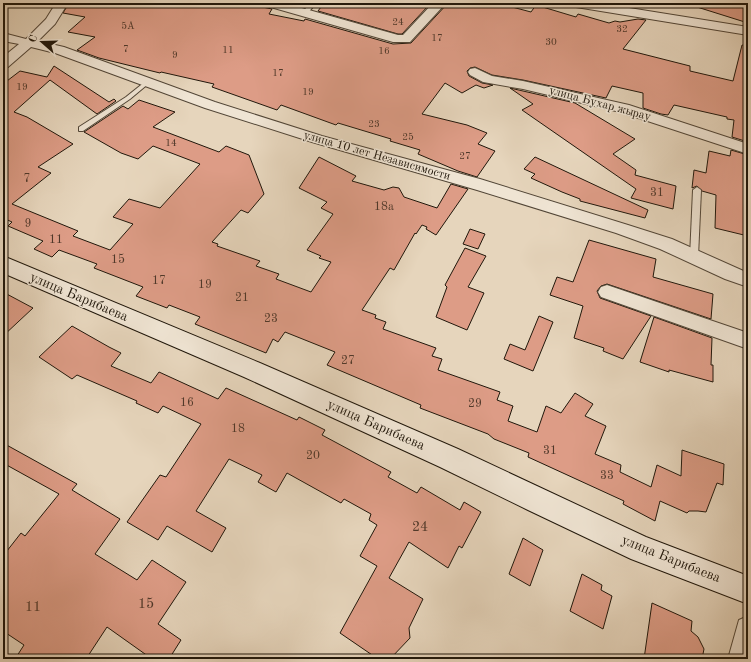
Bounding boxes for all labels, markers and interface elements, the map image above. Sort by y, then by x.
house number: 24 [392,17,404,27]
house number: 5А [121,21,135,31]
north arrow [22,22,62,62]
house number: 32 [616,24,628,34]
house number: 17 [431,33,443,43]
text: С [28,34,40,44]
house number: 30 [545,37,557,47]
house number: 7 [123,44,129,54]
house number: 11 [222,45,234,55]
house number: 16 [378,46,390,56]
house number: 9 [172,50,178,60]
house number: 17 [272,68,284,78]
house number: 19 [16,82,28,92]
street label: улица Бухар жырау [548,85,653,124]
house number: 19 [302,87,314,97]
house number: 23 [368,119,380,129]
street label: улица 10 лет Независимости [302,129,452,183]
house number: 25 [402,132,414,142]
house number: 14 [165,138,177,148]
house number: 27 [459,151,471,161]
house number: 7 [24,173,30,185]
house number: 31 [650,187,664,199]
house number: 18а [374,201,394,213]
house number: 9 [25,218,31,230]
house number: 11 [49,234,63,246]
house number: 15 [111,253,125,266]
street label: улица Барибаева [28,270,130,324]
house number: 17 [152,275,166,287]
house number: 19 [198,279,212,291]
house number: 21 [235,292,249,304]
house number: 23 [264,313,278,325]
house number: 27 [341,355,355,367]
house number: 16 [180,397,194,409]
street label: улица Барибаева [325,397,427,453]
house number: 29 [468,398,482,410]
house number: 18 [231,423,245,435]
house number: 31 [543,445,557,457]
house number: 20 [306,450,320,462]
house number: 33 [600,470,614,482]
house number: 24 [412,520,428,534]
street label: улица Барибаева [620,533,723,585]
house number: 15 [138,597,154,611]
house number: 11 [25,600,41,614]

